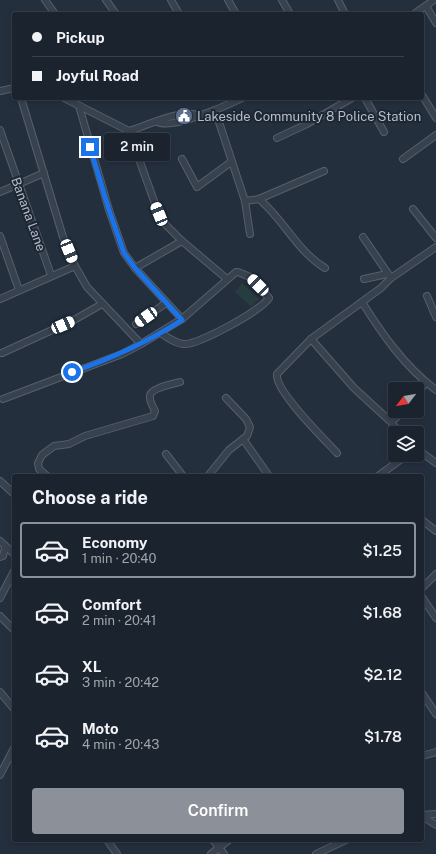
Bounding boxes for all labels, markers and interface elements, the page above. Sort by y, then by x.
text: Pickup [56,29,105,46]
text: Joyful Road [56,67,139,84]
public building icon: Lakeside Community 8 Police Station [174,106,194,126]
place label: Lakeside Community 8 Police Station [197,109,421,124]
callout: 2 min [104,133,170,161]
route end [81,138,99,156]
text: 2 min [120,139,154,154]
street label: Banana Lane [8,175,49,253]
car [149,201,169,227]
car [59,238,79,264]
car [245,272,271,298]
car [133,305,159,329]
car [50,315,76,335]
route start [63,363,81,381]
north arrow [388,382,424,418]
map controls [388,382,424,462]
button: layers [388,426,424,462]
text: Choose a ride [32,487,148,508]
icon: car [34,532,70,568]
text: Economy [82,534,147,551]
text: $1.25 [362,542,402,559]
text: 1 min · 20:40 [82,551,156,566]
icon: car [34,594,70,630]
text: Comfort [82,596,142,613]
text: $1.68 [362,604,402,621]
text: 2 min · 20:41 [82,613,156,628]
icon: car [34,656,70,692]
text: XL [82,658,101,675]
text: $2.12 [363,666,402,683]
text: 3 min · 20:42 [82,675,159,690]
icon: car [34,718,70,754]
text: Moto [82,720,119,737]
text: $1.78 [364,728,402,745]
text: 4 min · 20:43 [82,737,160,752]
button: Confirm [32,788,404,834]

